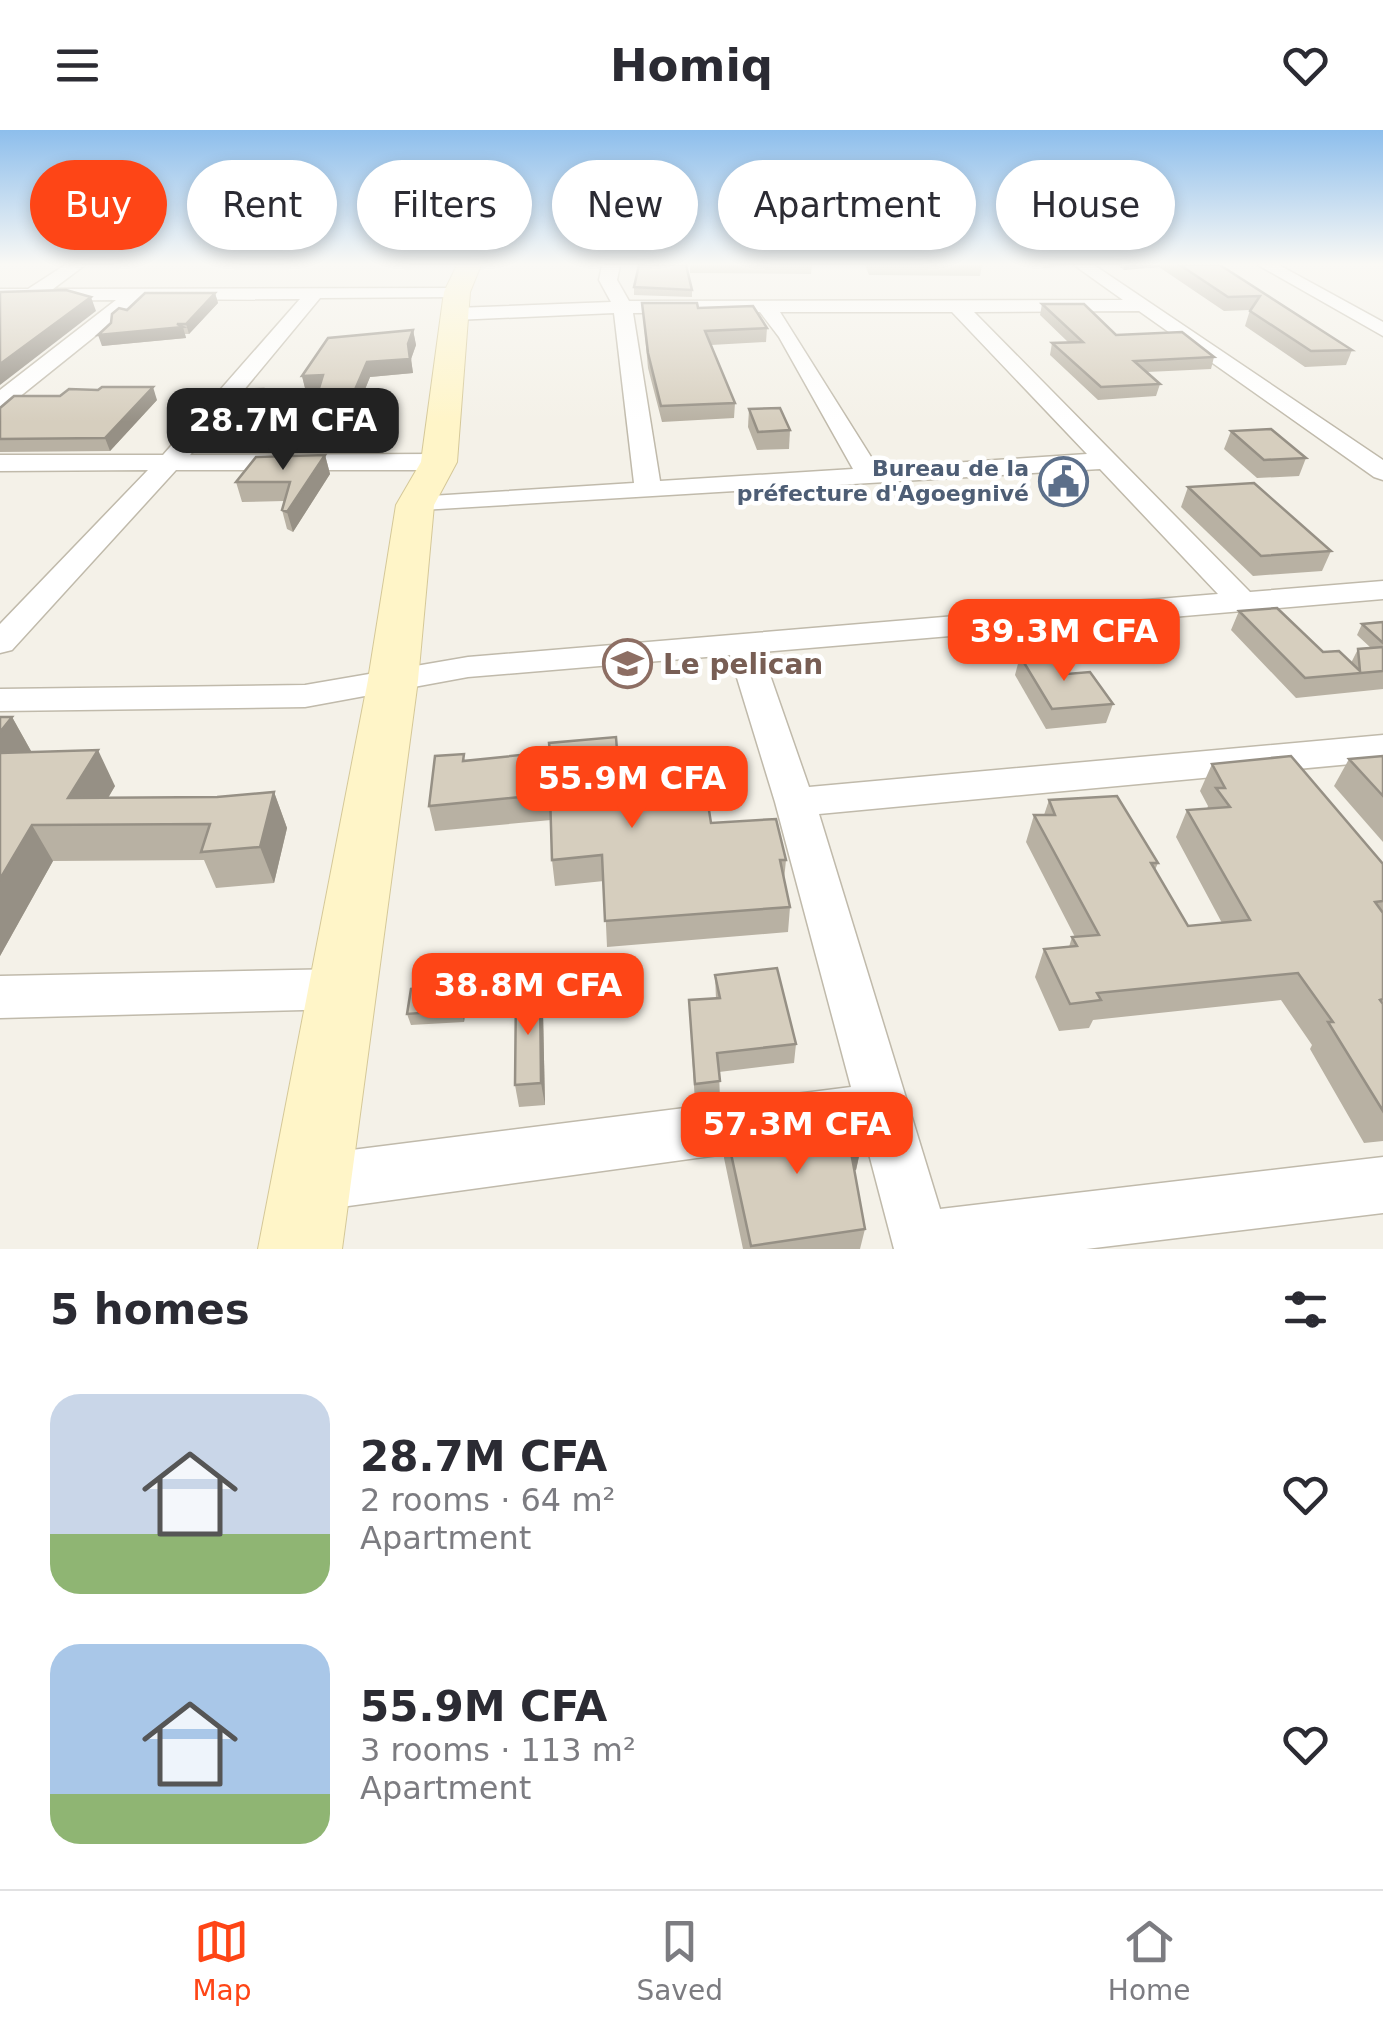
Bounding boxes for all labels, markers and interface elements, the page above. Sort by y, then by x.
icon: menu [50,38,105,93]
icon: heart [1278,38,1333,93]
text: Homiq [610,39,773,92]
chip: Buy [30,160,167,250]
chip: Rent [187,160,337,250]
chip: Filters [357,160,532,250]
chip: New [552,160,698,250]
chip: Apartment [718,160,976,250]
chip: House [996,160,1175,250]
pin: 28.7M CFA [169,388,397,473]
text: 28.7M CFA [189,401,377,439]
public building icon: Bureau de la préfecture d'Agoegnivé [1038,455,1090,507]
place label: Bureau de la préfecture d'Agoegnivé [737,456,1029,506]
pin: 39.3M CFA [950,599,1178,684]
text: 39.3M CFA [970,612,1158,650]
school or university icon: Le pelican [602,638,654,690]
place label: Le pelican [663,648,823,681]
pin: 55.9M CFA [518,746,746,831]
text: 55.9M CFA [538,759,726,797]
pin: 38.8M CFA [414,953,642,1038]
text: 38.8M CFA [434,966,622,1004]
pin: 57.3M CFA [683,1092,911,1177]
text: 57.3M CFA [703,1105,891,1143]
icon: filters [1278,1282,1333,1337]
text: 5 homes [50,1285,250,1334]
text: 28.7M CFA [360,1432,607,1481]
icon: home [130,1434,250,1554]
icon: heart [1278,1467,1333,1522]
text: 2 rooms · 64 m² [360,1481,615,1519]
text: Apartment [360,1519,531,1557]
text: 55.9M CFA [360,1682,607,1731]
icon: home [130,1684,250,1804]
icon: heart [1278,1717,1333,1772]
text: 3 rooms · 113 m² [360,1731,636,1769]
text: Apartment [360,1769,531,1807]
tab: Map [192,1914,252,2007]
tab: Saved [636,1914,723,2007]
tab: Home [1108,1914,1191,2007]

